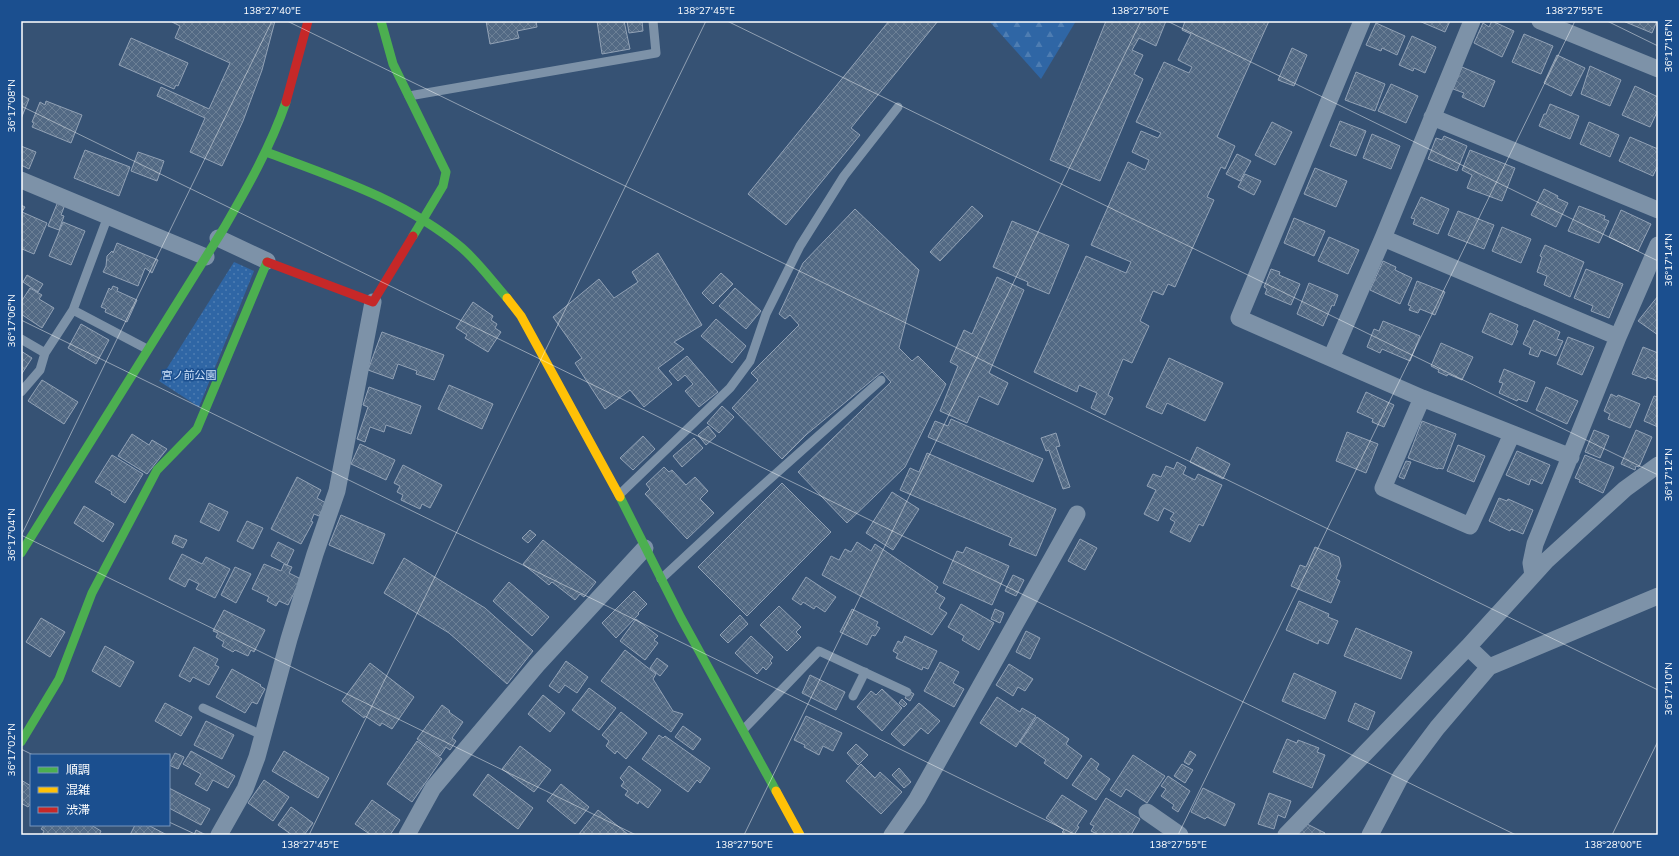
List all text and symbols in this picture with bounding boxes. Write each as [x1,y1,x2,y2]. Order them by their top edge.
text: 138°27'40"E [243,4,301,18]
text: 138°27'45"E [677,4,735,18]
text: 138°27'50"E [1111,4,1169,18]
text: 138°27'55"E [1545,4,1603,18]
text: 36°17'16"N [1662,19,1676,73]
text: 36°17'08"N [5,79,19,133]
text: 36°17'14"N [1662,233,1676,287]
text: 36°17'06"N [5,294,19,348]
park label: 宮ノ前公園 [162,368,217,383]
text: 36°17'12"N [1662,448,1676,502]
text: 36°17'04"N [5,508,19,562]
text: 36°17'10"N [1662,662,1676,716]
text: 36°17'02"N [5,723,19,777]
legend [30,754,170,826]
text: 順調 [66,762,90,778]
text: 混雑 [66,782,90,798]
text: 渋滞 [66,802,90,818]
text: 138°27'45"E [281,838,339,852]
text: 138°27'50"E [715,838,773,852]
text: 138°27'55"E [1149,838,1207,852]
text: 138°28'00"E [1584,838,1642,852]

